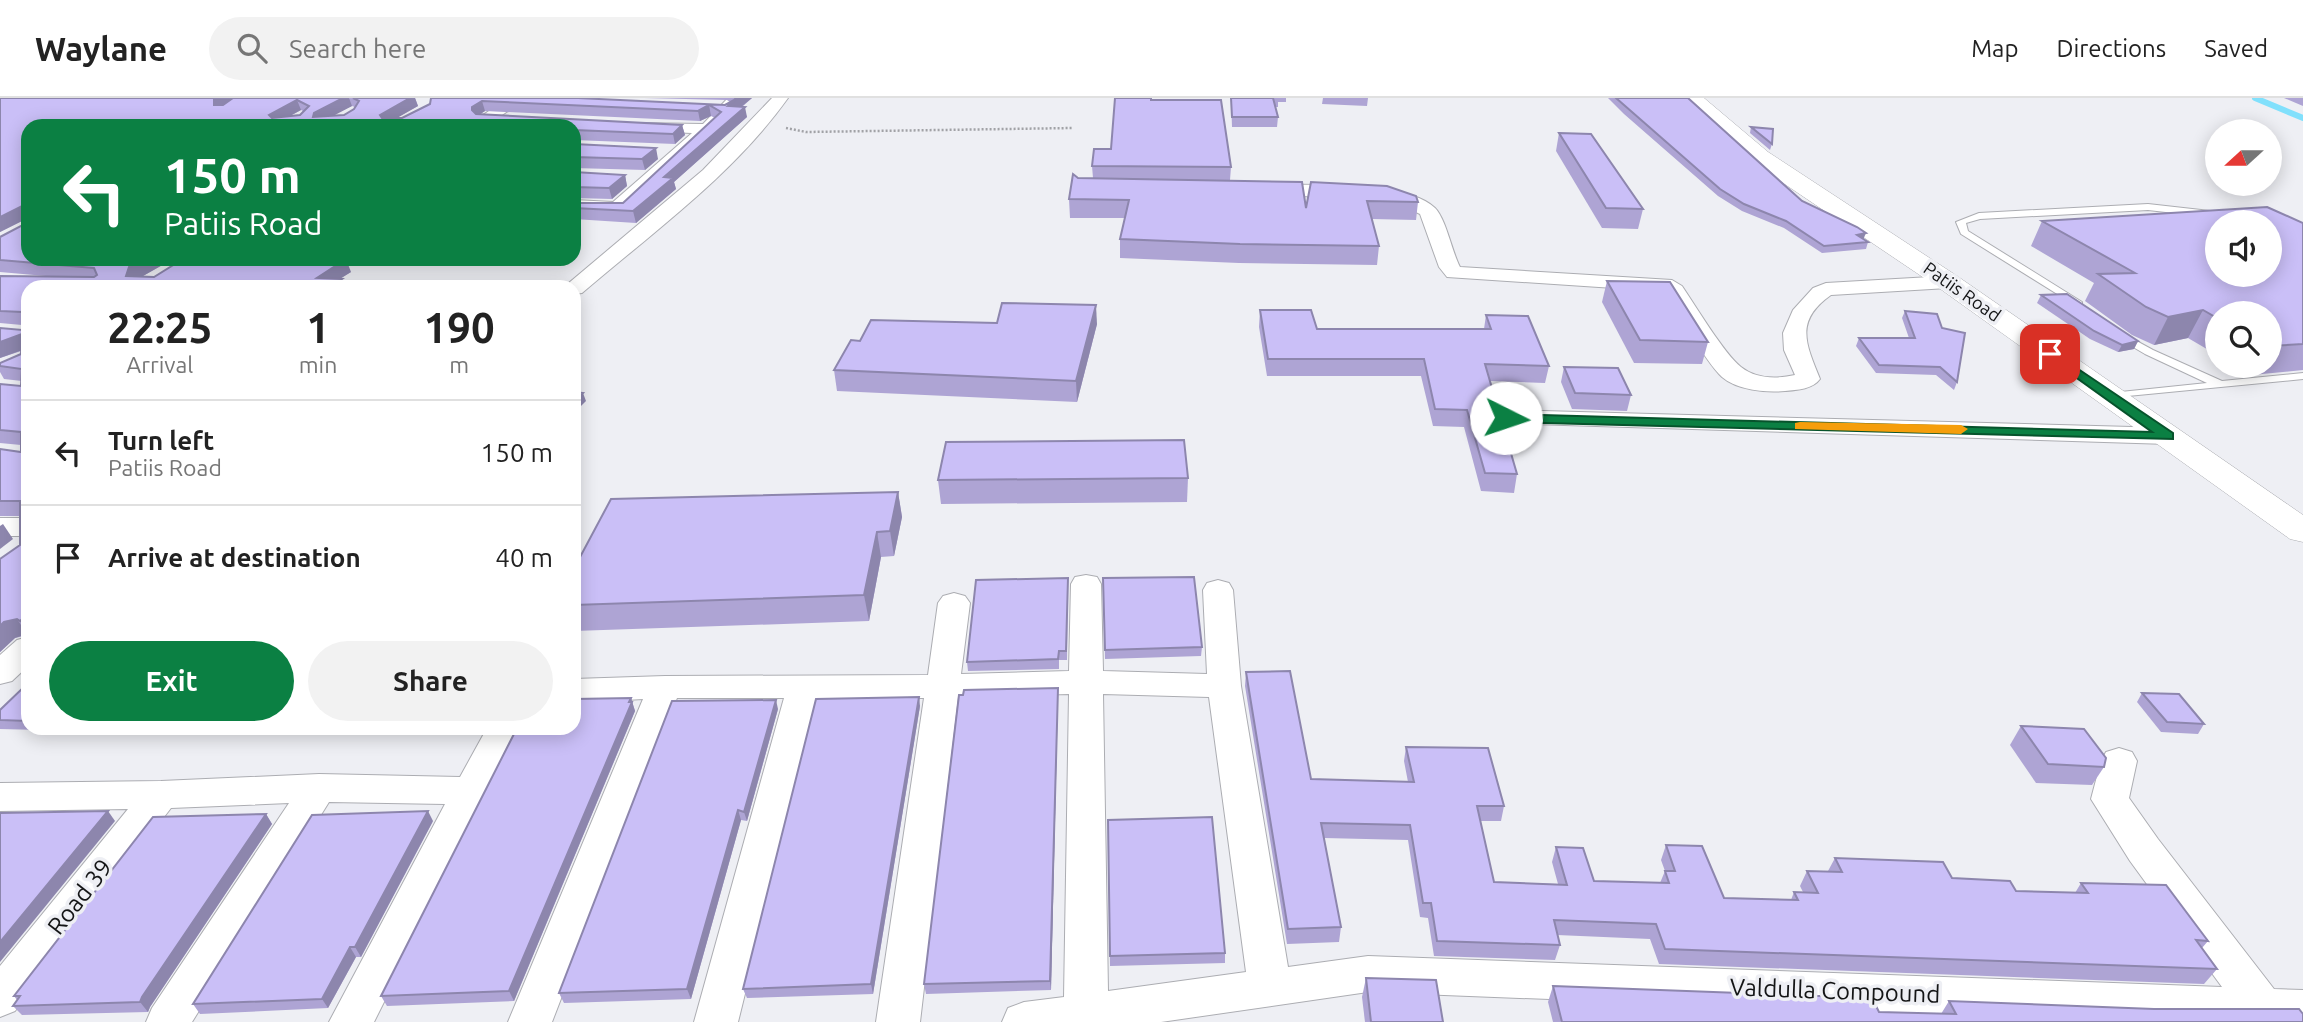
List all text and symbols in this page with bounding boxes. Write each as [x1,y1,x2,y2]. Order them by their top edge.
search box [209,17,699,80]
icon: search [233,29,271,67]
text: Waylane [35,30,167,67]
text: Search here [289,34,426,63]
text: Map [1971,35,2018,62]
text: Directions [2056,35,2166,62]
text: Saved [2204,35,2268,62]
north arrow [2205,119,2282,196]
map controls [2205,119,2282,378]
icon: left [49,147,140,238]
text: 150 m [164,147,301,202]
text: Patiis Road [164,205,322,241]
button: sound [2205,210,2282,287]
street label: Patiis Road [1920,257,2005,325]
button: search [2205,301,2282,378]
text: 22:25 [107,304,212,351]
text: 1 [306,304,330,351]
text: 190 [424,304,495,351]
pin [2020,324,2080,384]
icon: arrive [2031,335,2069,373]
text: Arrival [126,352,193,377]
text: min [299,352,337,377]
text: m [449,352,469,377]
position arrow [1469,381,1543,455]
text: Turn left [108,426,214,455]
icon: left [49,434,87,472]
text: 150 m [481,438,553,467]
text: Patiis Road [108,455,222,480]
icon: arrive [49,539,87,577]
text: Arrive at destination [108,543,361,572]
text: 40 m [495,543,553,572]
button: Exit [49,641,294,721]
button: Share [308,641,553,721]
street label: Road 39 [42,854,117,940]
street label: Valdulla Compound [1729,973,1941,1008]

